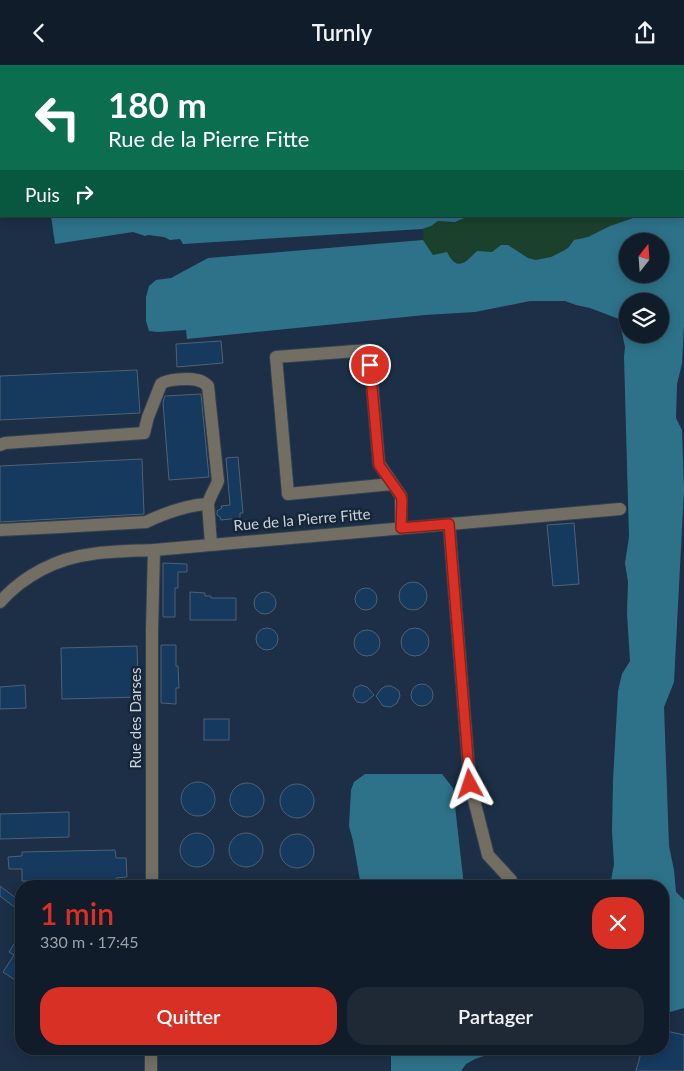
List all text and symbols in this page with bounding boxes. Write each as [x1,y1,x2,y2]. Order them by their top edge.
icon: back [25,19,53,47]
text: Turnly [312,19,372,46]
icon: share [631,19,659,47]
text: 180 m [108,83,207,125]
icon: left [25,85,90,150]
text: Rue de la Pierre Fitte [108,125,309,152]
icon: right [70,180,98,208]
text: Puis [25,183,60,206]
north arrow [619,233,669,283]
map controls [619,233,669,343]
button: layers [619,293,669,343]
pin [349,344,391,386]
icon: arrive [356,351,384,379]
street label: Rue de la Pierre Fitte [233,504,371,534]
street label: Rue des Darses [126,668,144,768]
position arrow [443,757,495,809]
text: 1 min [40,895,114,931]
button: close [592,897,644,949]
text: 330 m · 17:45 [40,932,139,951]
button: Quitter [40,987,337,1045]
button: Partager [347,987,644,1045]

